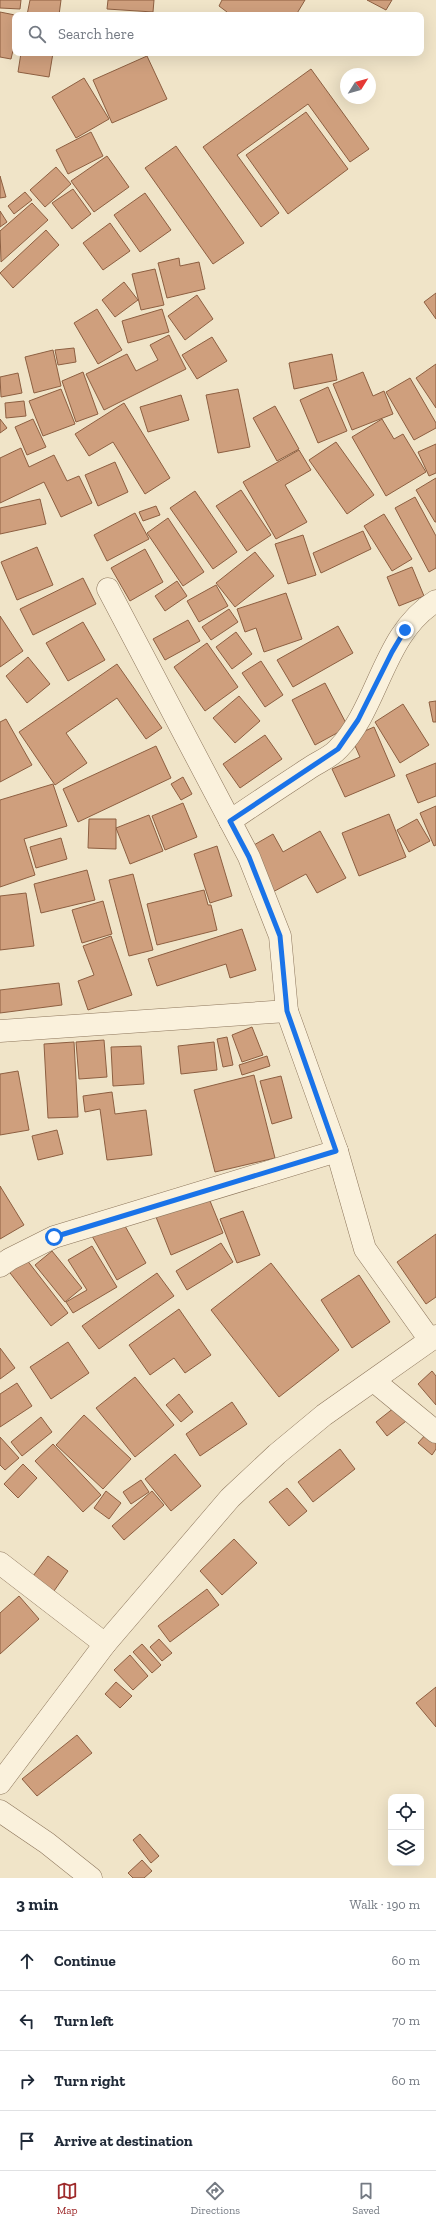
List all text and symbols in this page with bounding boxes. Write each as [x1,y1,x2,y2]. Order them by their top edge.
search box [12,12,424,56]
icon: search [26,23,48,45]
text: Search here [58,25,134,43]
north arrow [340,68,376,104]
route end [396,621,414,639]
route start [45,1228,63,1246]
map controls [388,1794,424,1866]
button: locate [388,1794,424,1830]
button: layers [388,1830,424,1866]
text: 3 min [16,1894,58,1914]
text: Walk · 190 m [350,1897,420,1912]
icon: ahead [16,1950,38,1972]
text: Continue [54,1952,116,1970]
text: 60 m [391,1953,420,1968]
icon: left [16,2010,38,2032]
text: Turn left [54,2012,114,2030]
text: 70 m [392,2013,420,2028]
icon: right [16,2070,38,2092]
text: Turn right [54,2072,125,2090]
text: 60 m [391,2073,420,2088]
icon: arrive [16,2130,38,2152]
text: Arrive at destination [54,2132,193,2150]
tab: Map [56,2180,78,2217]
tab: Directions [190,2180,240,2217]
tab: Saved [352,2180,380,2217]

